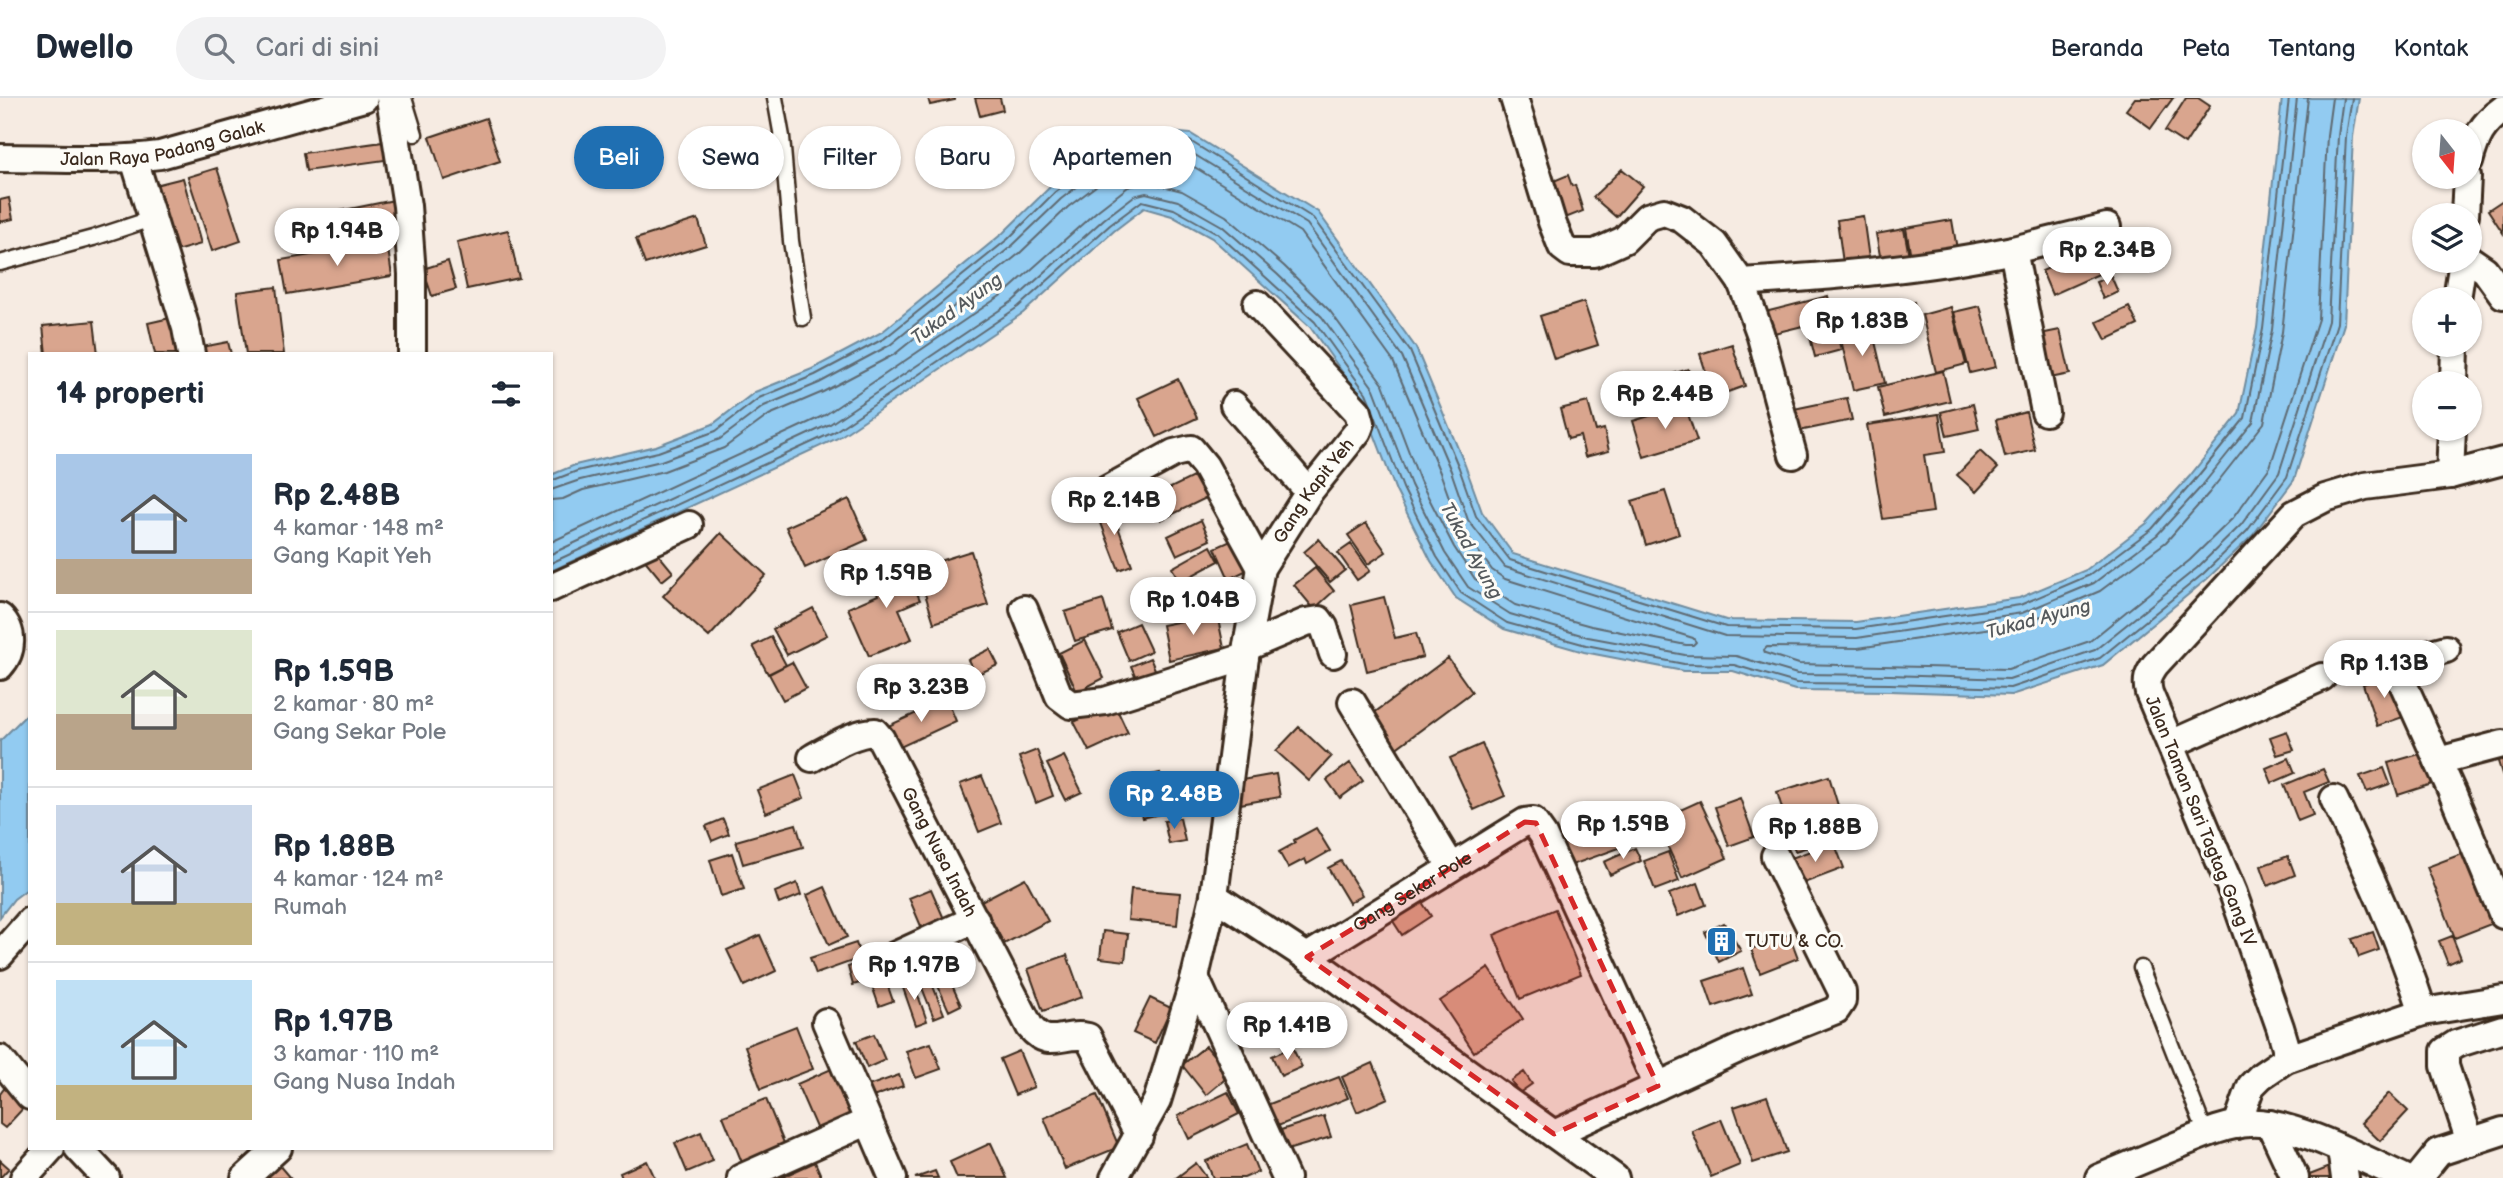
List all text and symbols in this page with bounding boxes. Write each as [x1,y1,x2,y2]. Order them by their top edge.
search box [176,17,666,80]
text: Dwello [35,28,134,68]
icon: search [200,29,238,67]
text: Cari di sini [256,33,379,64]
text: Beranda [2050,34,2144,63]
text: Peta [2182,34,2230,63]
text: Tentang [2268,34,2356,63]
text: Kontak [2394,34,2468,63]
street label: Jalan Raya Padang Galak [60,116,267,170]
north arrow [2412,119,2482,189]
map controls [2412,119,2482,441]
chip: Beli [574,126,664,189]
chip: Sewa [678,126,784,189]
chip: Filter [798,126,901,189]
chip: Baru [915,126,1015,189]
chip: Apartemen [1029,126,1196,189]
button: layers [2412,203,2482,273]
pin: Rp 1.94B [265,208,409,268]
text: Rp 1.94B [290,217,384,245]
pin: Rp 2.34B [2035,228,2179,287]
text: Rp 2.34B [2058,236,2156,264]
water label: Tukad Ayung [907,268,1007,350]
button: + [2412,287,2482,357]
pin: Rp 1.83B [1790,299,1934,358]
text: Rp 1.83B [1815,307,1909,335]
button: − [2412,371,2482,441]
pin: Rp 2.44B [1593,372,1737,431]
icon: filters [487,375,525,413]
text: 14 properti [56,376,204,412]
text: Rp 2.44B [1616,380,1714,408]
street label: Gang Kapit Yeh [1269,434,1359,547]
text: Rp 2.48B [273,478,400,514]
pin: Rp 2.14B [1042,478,1186,537]
icon: home [112,482,196,566]
text: Rp 2.14B [1067,486,1161,514]
water label: Tukad Ayung [1435,498,1507,604]
text: 4 kamar · 148 m² [273,514,444,542]
text: Gang Kapit Yeh [273,542,432,570]
pin: Rp 1.59B [814,550,958,610]
text: Rp 1.59B [840,559,932,587]
pin: Rp 1.04B [1121,578,1265,637]
text: Rp 1.04B [1146,586,1240,614]
water label: Tukad Ayung [1984,594,2093,644]
pin: Rp 1.13B [2312,640,2456,700]
text: Rp 1.13B [2339,649,2429,677]
text: Rp 1.59B [273,654,394,690]
icon: home [112,658,196,742]
pin: Rp 3.23B [849,664,993,724]
text: Rp 3.23B [873,673,969,701]
text: 2 kamar · 80 m² [273,690,434,718]
street label: Jalan Taman Sari Tagtag Gang IV [2141,693,2261,950]
text: Gang Sekar Pole [273,718,446,746]
pin: Rp 2.48B [1102,772,1246,831]
text: Rp 2.48B [1125,780,1223,808]
street label: Gang Nusa Indah [897,784,981,920]
pin: Rp 1.59B [1551,802,1695,861]
pin: Rp 1.88B [1743,804,1887,864]
text: Rp 1.59B [1577,810,1669,838]
text: Rp 1.88B [1768,813,1862,841]
text: Rp 1.88B [273,829,395,865]
icon: home [112,833,196,917]
street label: Gang Sekar Pole [1349,847,1476,937]
text: 4 kamar · 124 m² [273,865,444,893]
text: Rumah [273,893,347,921]
building icon: TUTU & CO. [1705,924,1739,958]
place label: TUTU & CO. [1745,931,1844,952]
pin: Rp 1.97B [842,942,986,1002]
text: Rp 1.97B [868,951,960,979]
pin: Rp 1.41B [1215,1002,1359,1062]
text: Rp 1.97B [273,1004,393,1040]
icon: home [112,1008,196,1092]
text: Rp 1.41B [1243,1011,1331,1039]
text: 3 kamar · 110 m² [273,1040,439,1068]
text: Gang Nusa Indah [273,1068,455,1096]

